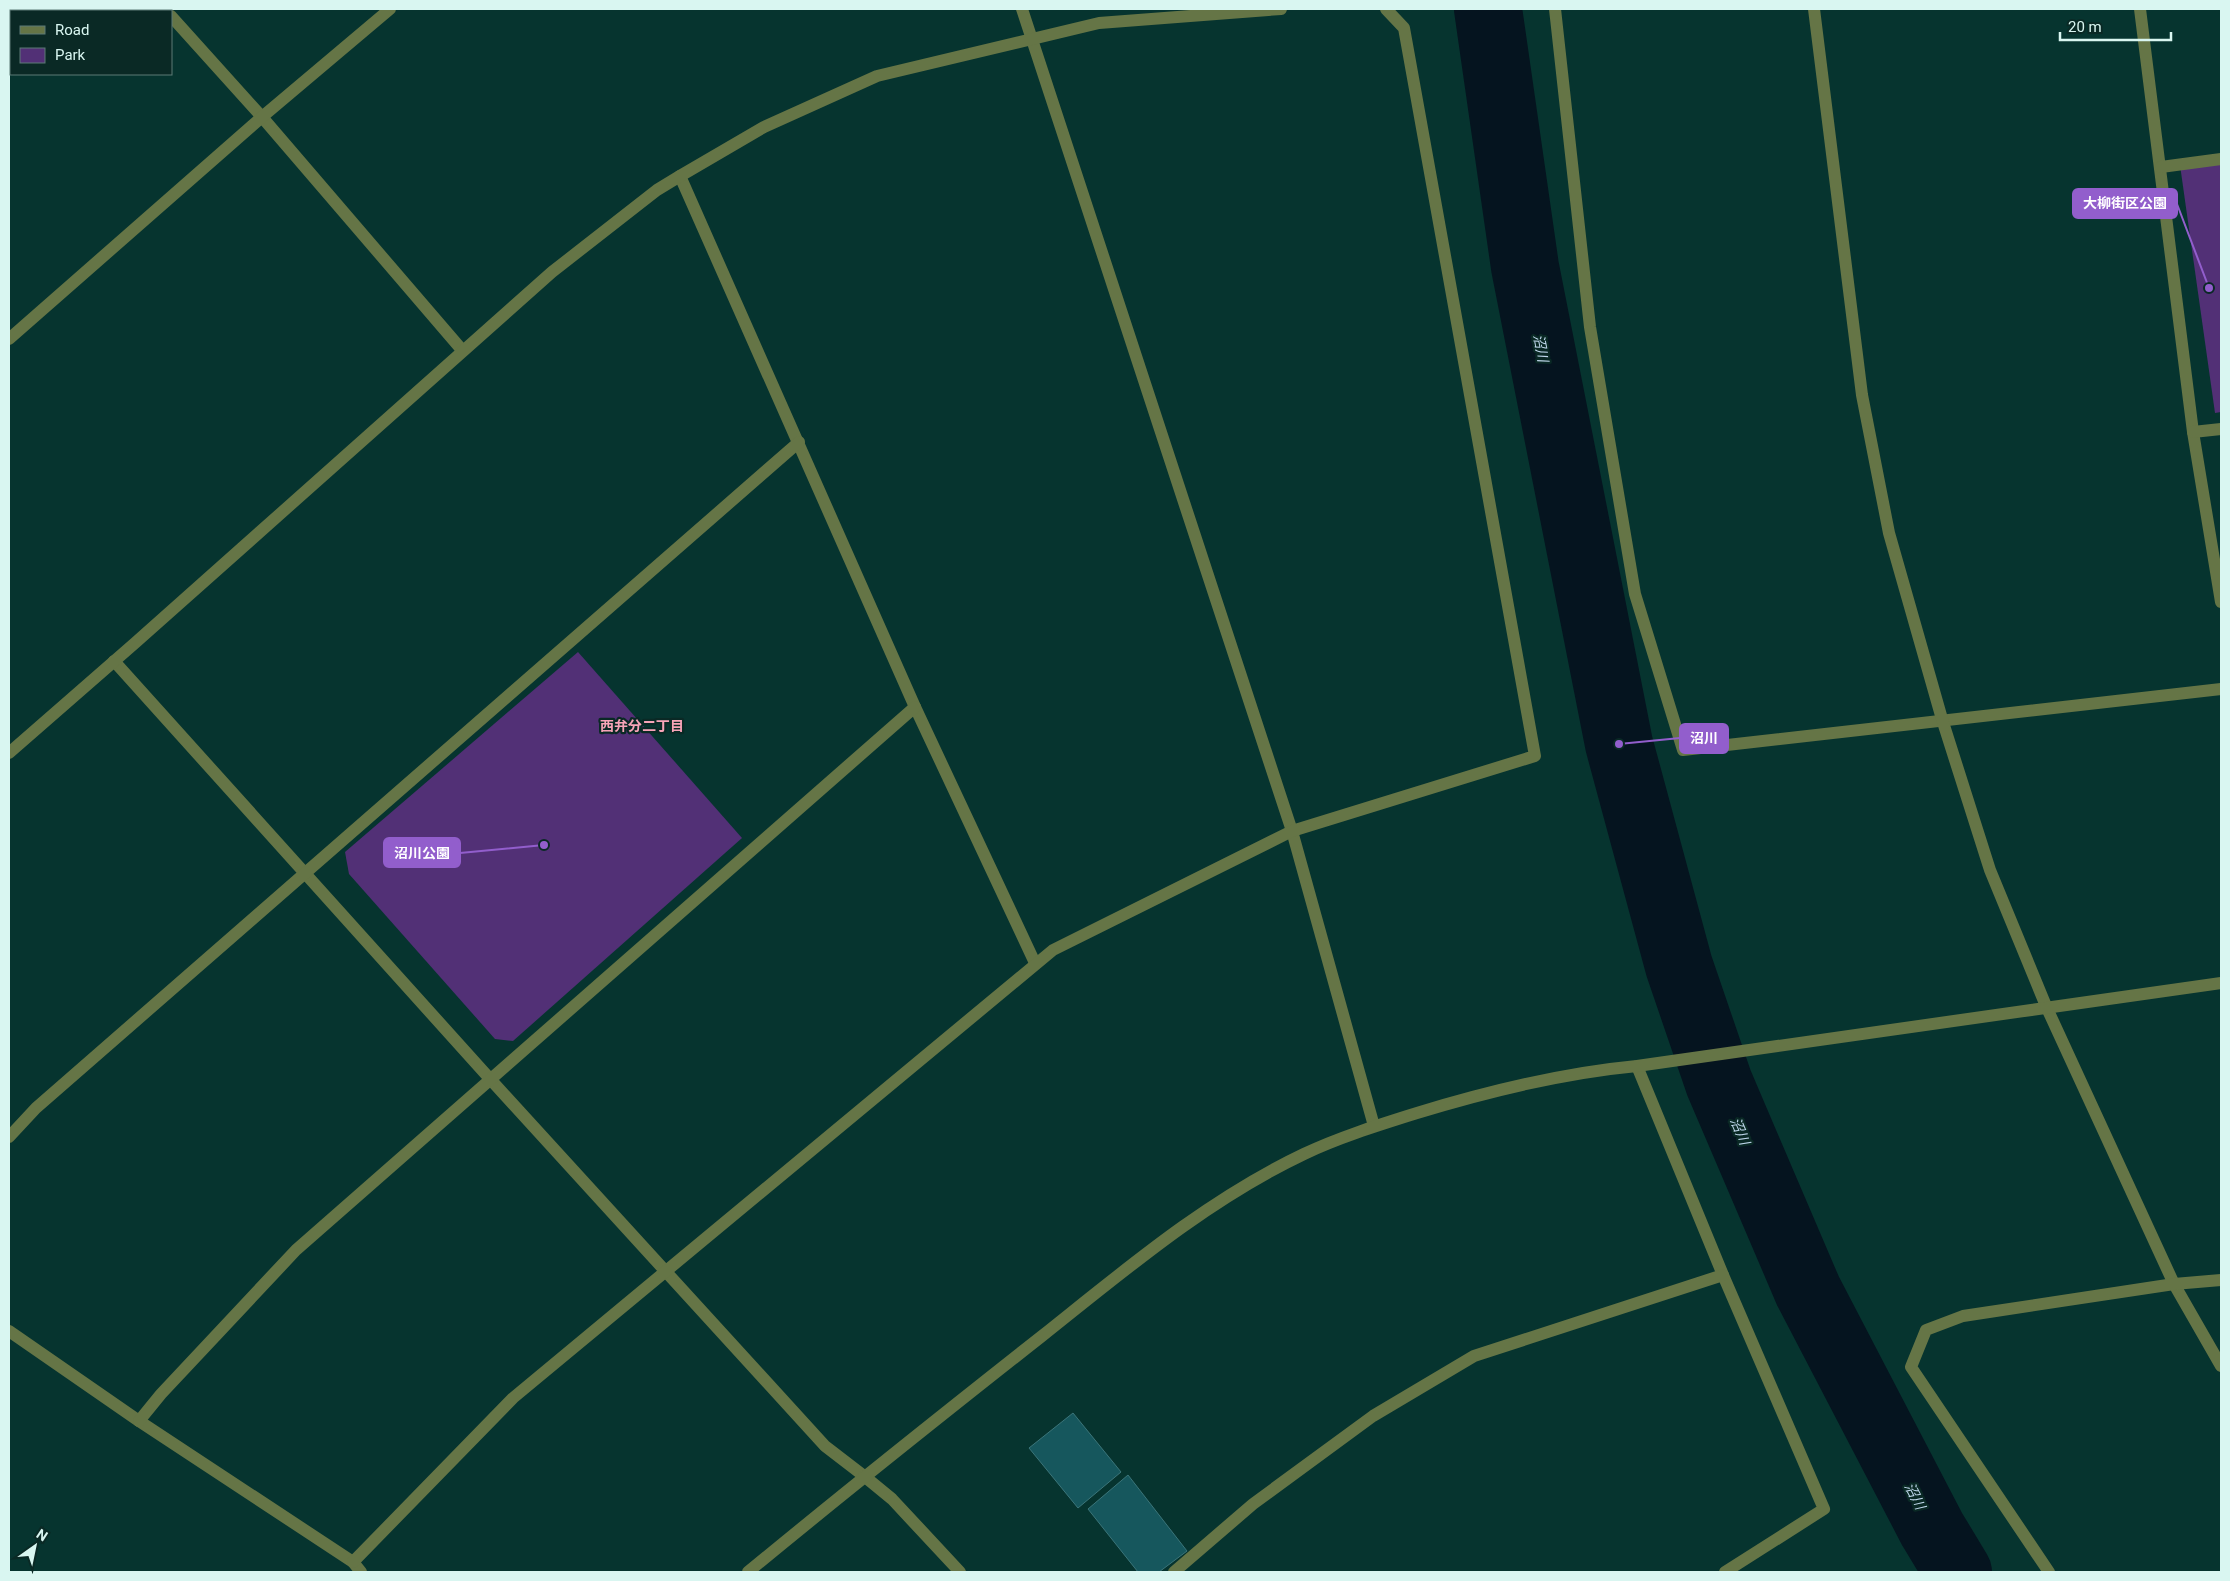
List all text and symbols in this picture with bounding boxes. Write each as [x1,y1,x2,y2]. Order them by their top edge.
legend [10,10,172,75]
scale bar [2060,10,2171,42]
text: 20 m [2068,18,2102,36]
text: Road [55,21,89,39]
text: Park [55,46,86,64]
callout: 大柳街区公園 [2073,189,2177,218]
text: 大柳街区公園 [2083,195,2167,211]
water label: 沼川 [1530,333,1552,365]
district label: 西弁分二丁目 [600,718,684,734]
callout: 沼川 [1680,724,1728,753]
text: 沼川 [1690,730,1718,746]
callout: 沼川公園 [384,838,460,867]
text: 沼川公園 [394,845,450,861]
water label: 沼川 [1727,1115,1754,1149]
water label: 沼川 [1902,1480,1929,1514]
north arrow [10,1521,60,1571]
text: N [34,1526,51,1545]

